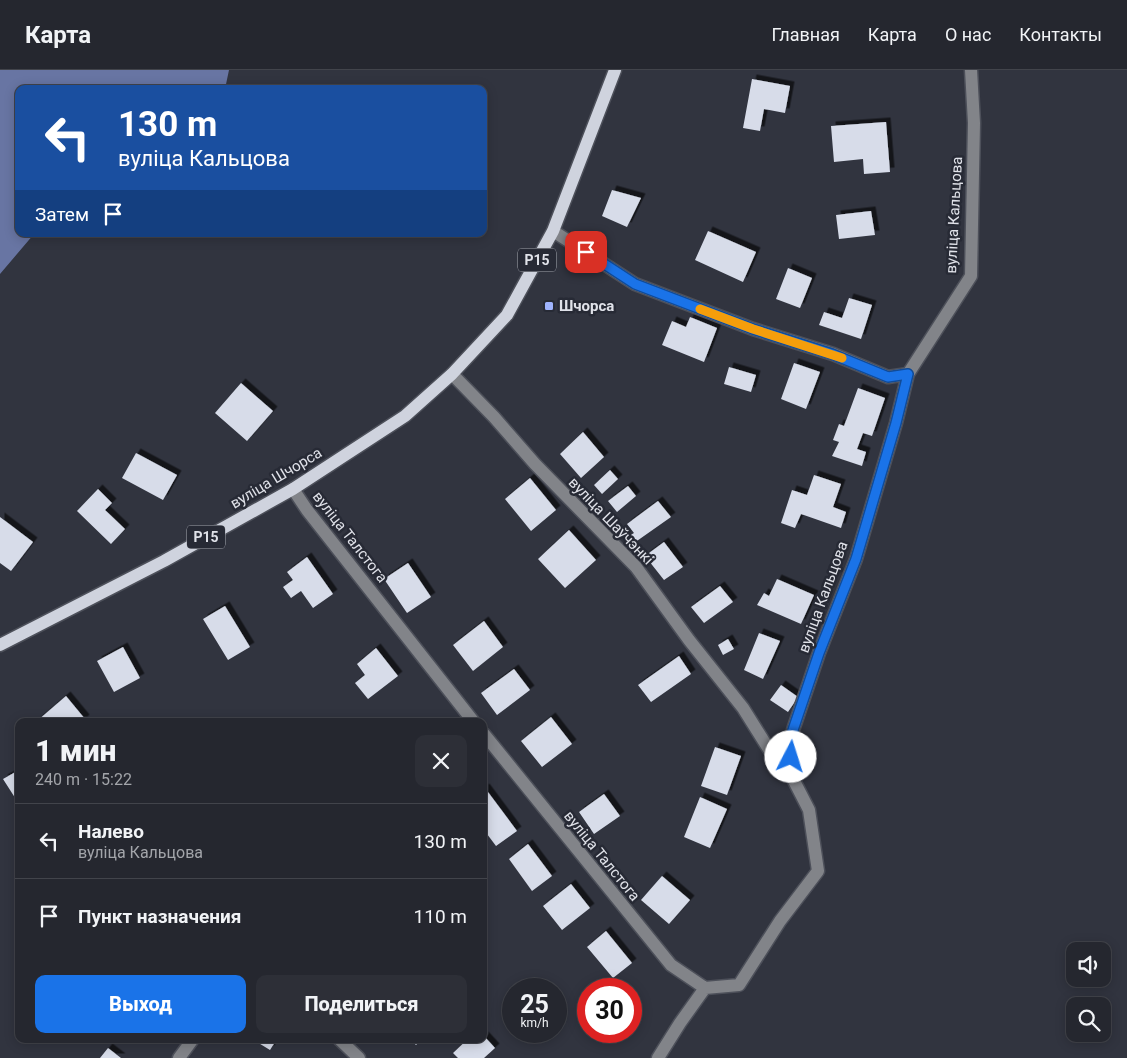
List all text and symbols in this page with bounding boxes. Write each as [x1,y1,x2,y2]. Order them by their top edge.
text: Карта [25,21,91,49]
text: Главная [771,24,840,45]
text: Карта [868,24,917,45]
text: О нас [945,24,991,45]
text: Контакты [1019,24,1102,45]
text: 130 m [118,104,217,145]
icon: left [35,105,100,170]
text: вуліца Кальцова [118,146,290,171]
street label: вуліца Кальцова [942,156,966,274]
icon: arrive [99,200,127,228]
text: Затем [35,203,89,226]
pin [565,231,607,273]
icon: arrive [572,238,600,266]
road number: Р15 [518,248,556,272]
place label: Шчорса [559,297,614,315]
marker: Шчорса [543,300,555,312]
street label: вуліца Шчорса [227,444,325,512]
street label: вуліца Шаўчэнкі [565,474,657,568]
street label: вуліца Талстога [309,488,391,586]
road number: Р15 [187,526,225,548]
street label: вуліца Кальцова [795,539,851,655]
position arrow [764,730,816,782]
text: 1 мин [35,733,116,768]
button: close [415,735,467,787]
text: 240 m · 15:22 [35,770,132,789]
street label: вуліца Талстога [560,807,644,905]
text: Налево [78,820,144,843]
icon: left [35,827,63,855]
text: 130 m [414,830,467,853]
text: вуліца Кальцова [78,843,203,862]
icon: arrive [35,902,63,930]
text: Пункт назначения [78,905,241,928]
text: 110 m [414,905,467,928]
map controls [1066,942,1111,1042]
button: sound [1066,942,1111,987]
button: Выход [35,975,246,1033]
button: Поделиться [256,975,467,1033]
speed limit sign: 30 [577,978,642,1043]
text: 25 [520,990,549,1019]
button: search [1066,997,1111,1042]
text: km/h [520,1016,549,1030]

